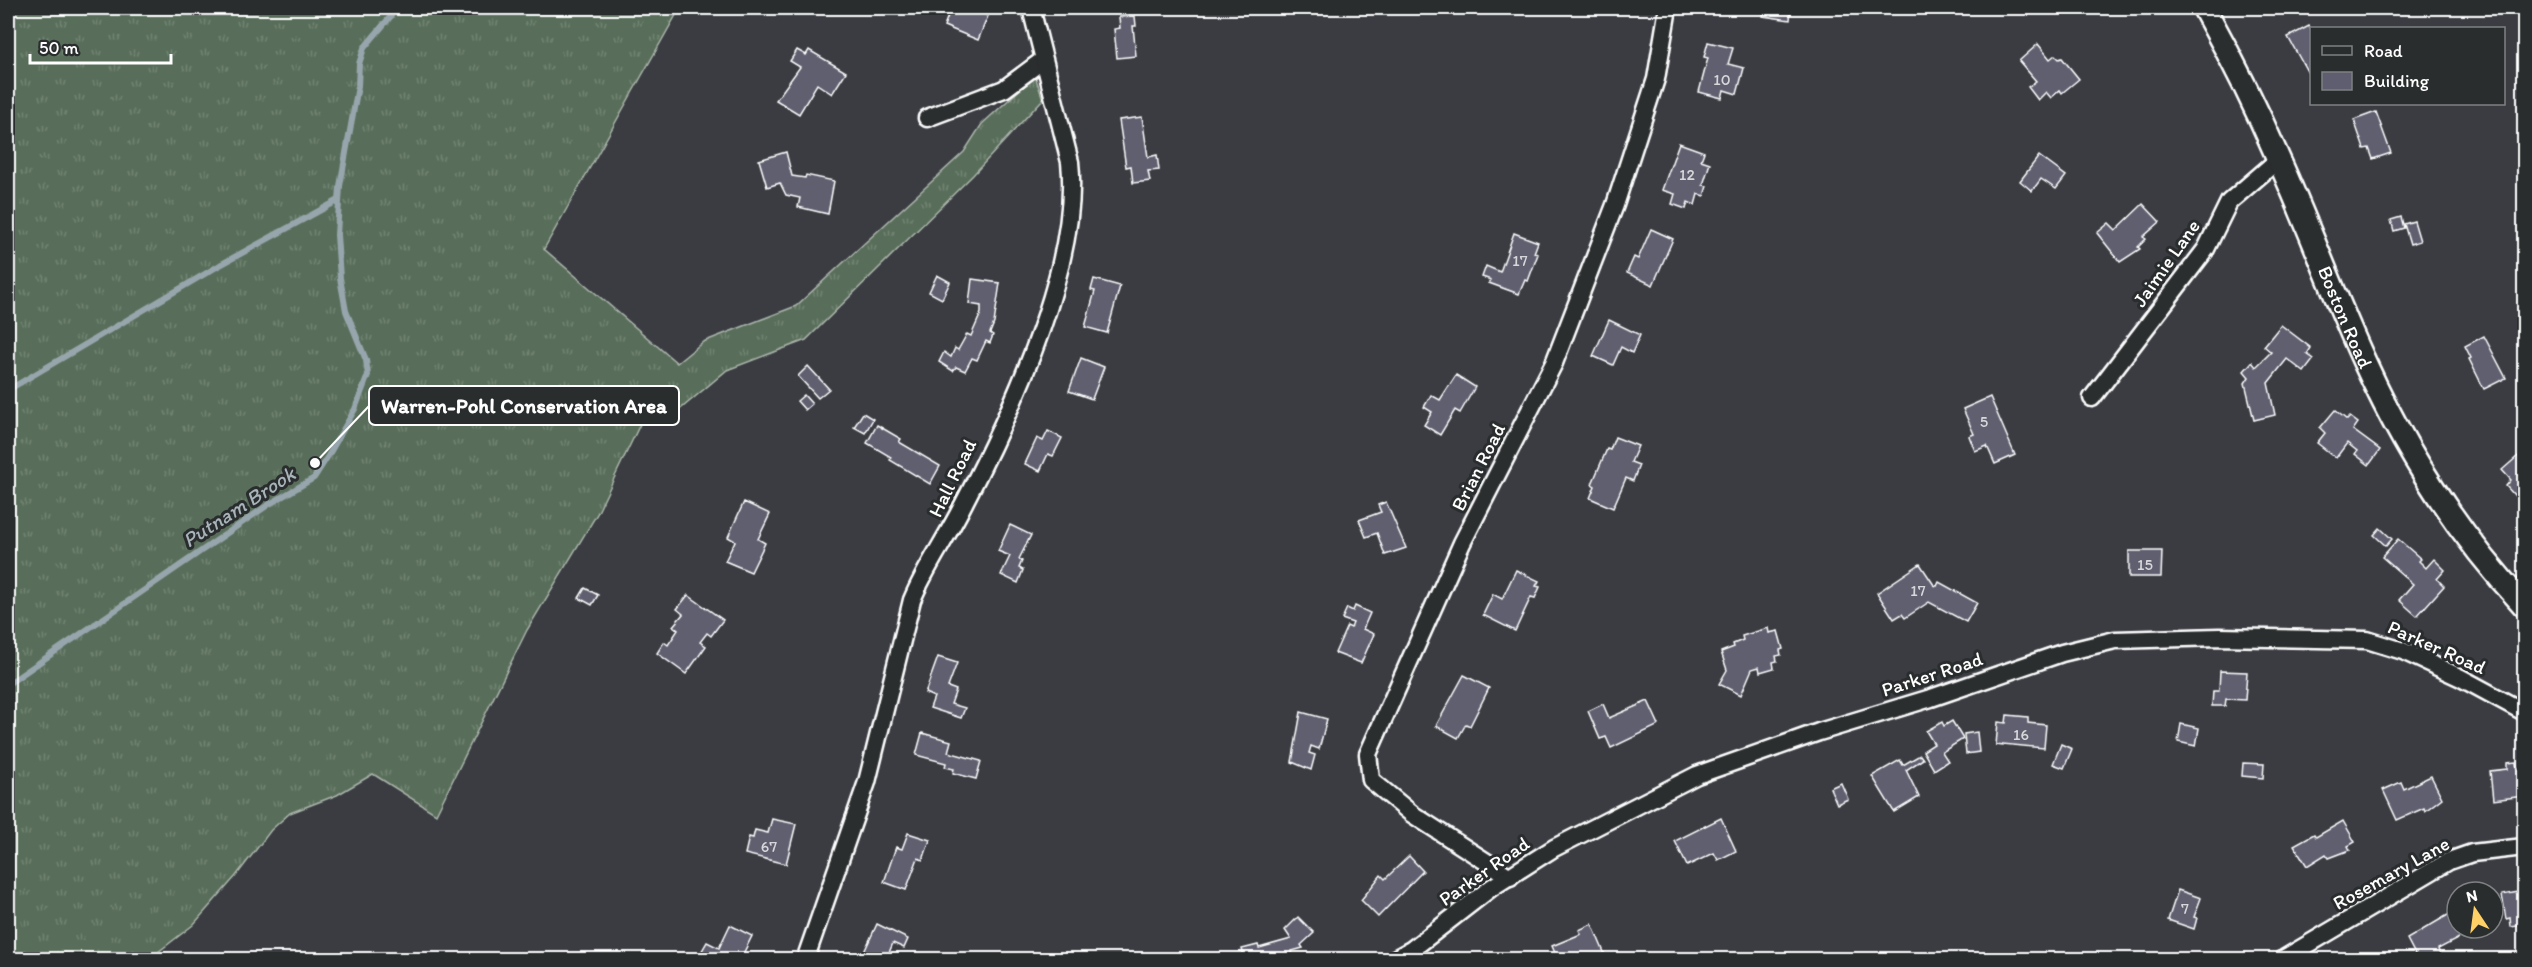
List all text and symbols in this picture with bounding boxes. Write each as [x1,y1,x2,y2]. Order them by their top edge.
scale bar [30,27,171,65]
legend [2310,27,2505,105]
text: 50 m [39,37,79,59]
text: Road [2364,40,2403,62]
house number: 10 [1713,70,1731,89]
text: Building [2364,70,2430,92]
house number: 12 [1679,165,1696,184]
street label: Jaimie Lane [2127,215,2205,311]
house number: 17 [1512,251,1528,270]
street label: Boston Road [2313,262,2378,372]
callout: Warren-Pohl Conservation Area [369,386,679,425]
text: Warren-Pohl Conservation Area [381,393,668,418]
house number: 5 [1980,412,1988,431]
street label: Brian Road [1446,419,1510,515]
street label: Hall Road [923,435,981,521]
water label: Putnam Brook [178,460,301,552]
house number: 15 [2137,555,2153,574]
house number: 17 [1910,581,1926,600]
street label: Parker Road [2384,615,2490,679]
street label: Parker Road [1878,646,1986,702]
house number: 16 [2013,725,2029,744]
street label: Parker Road [1434,831,1534,911]
street label: Rosemary Lane [2329,831,2453,915]
house number: 67 [761,837,777,856]
north arrow [2445,880,2505,940]
text: N [2464,885,2479,906]
house number: 7 [2181,899,2189,918]

